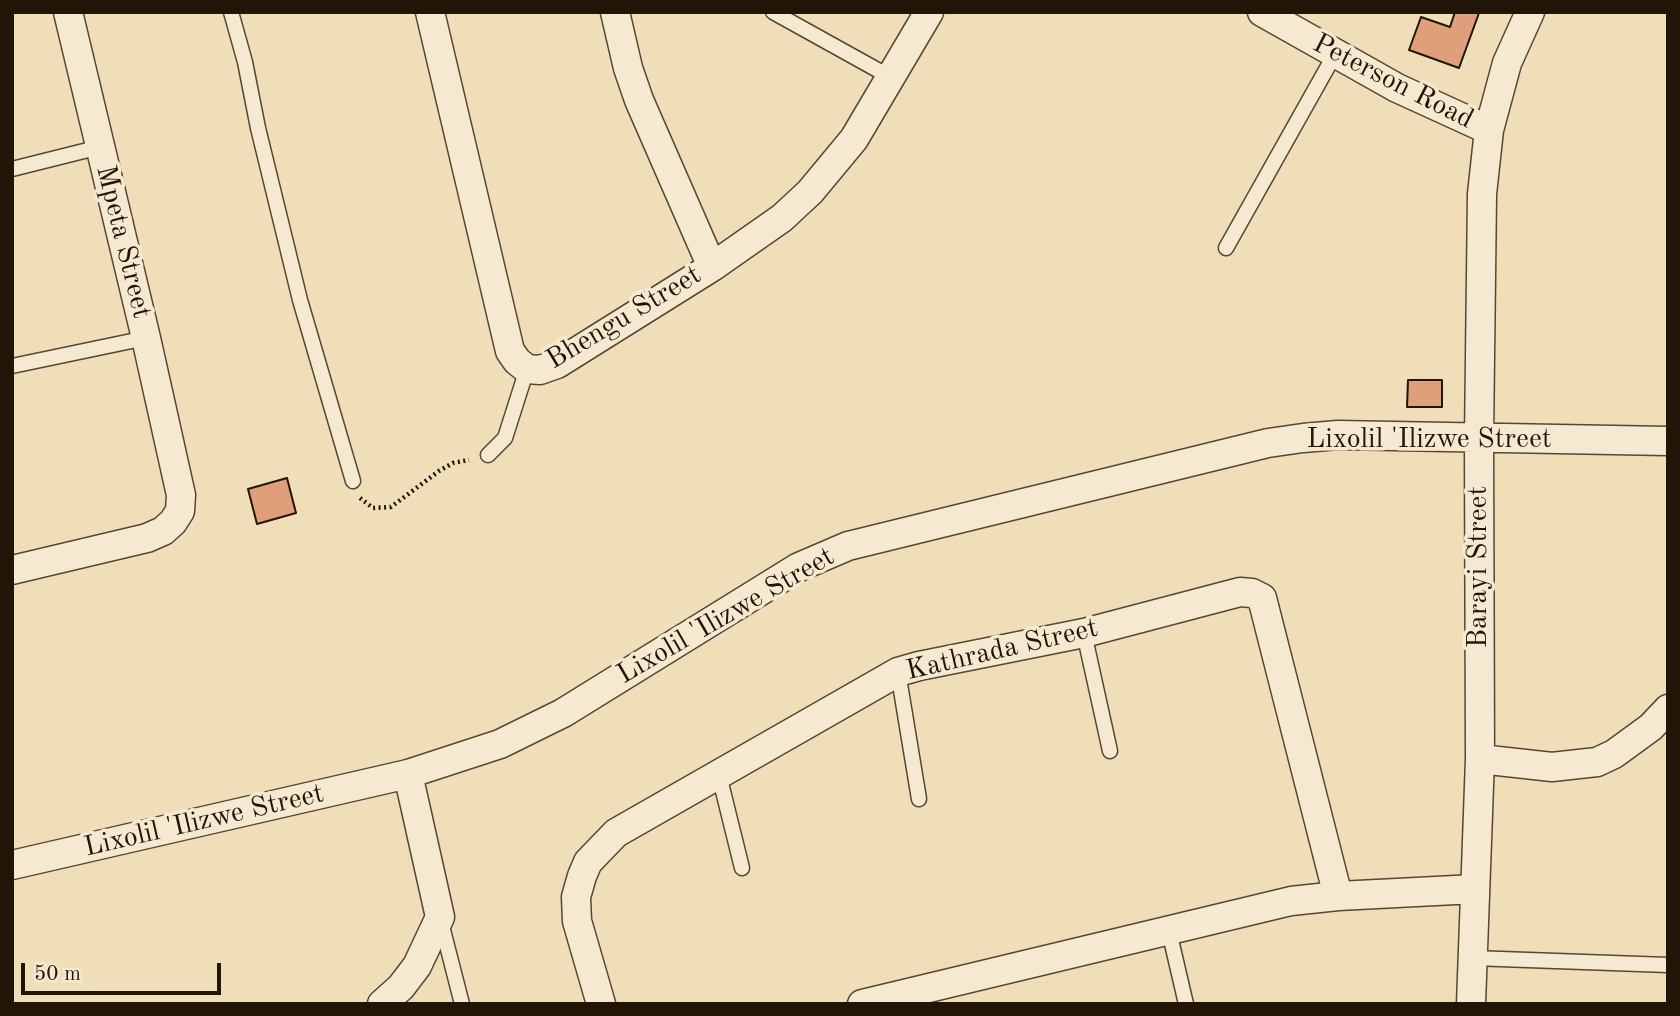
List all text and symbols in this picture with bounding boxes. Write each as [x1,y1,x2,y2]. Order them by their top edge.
street label: Peterson Road [1307,27,1479,137]
street label: Mpeta Street [88,162,158,322]
street label: Bhengu Street [540,259,708,377]
street label: Lixolil 'Ilizwe Street [1306,423,1552,457]
street label: Barayi Street [1462,486,1496,648]
street label: Lixolil 'Ilizwe Street [611,540,841,692]
street label: Kathrada Street [903,612,1101,688]
street label: Lixolil 'Ilizwe Street [81,777,327,865]
scale bar [24,950,224,994]
text: 50 m [34,964,81,985]

